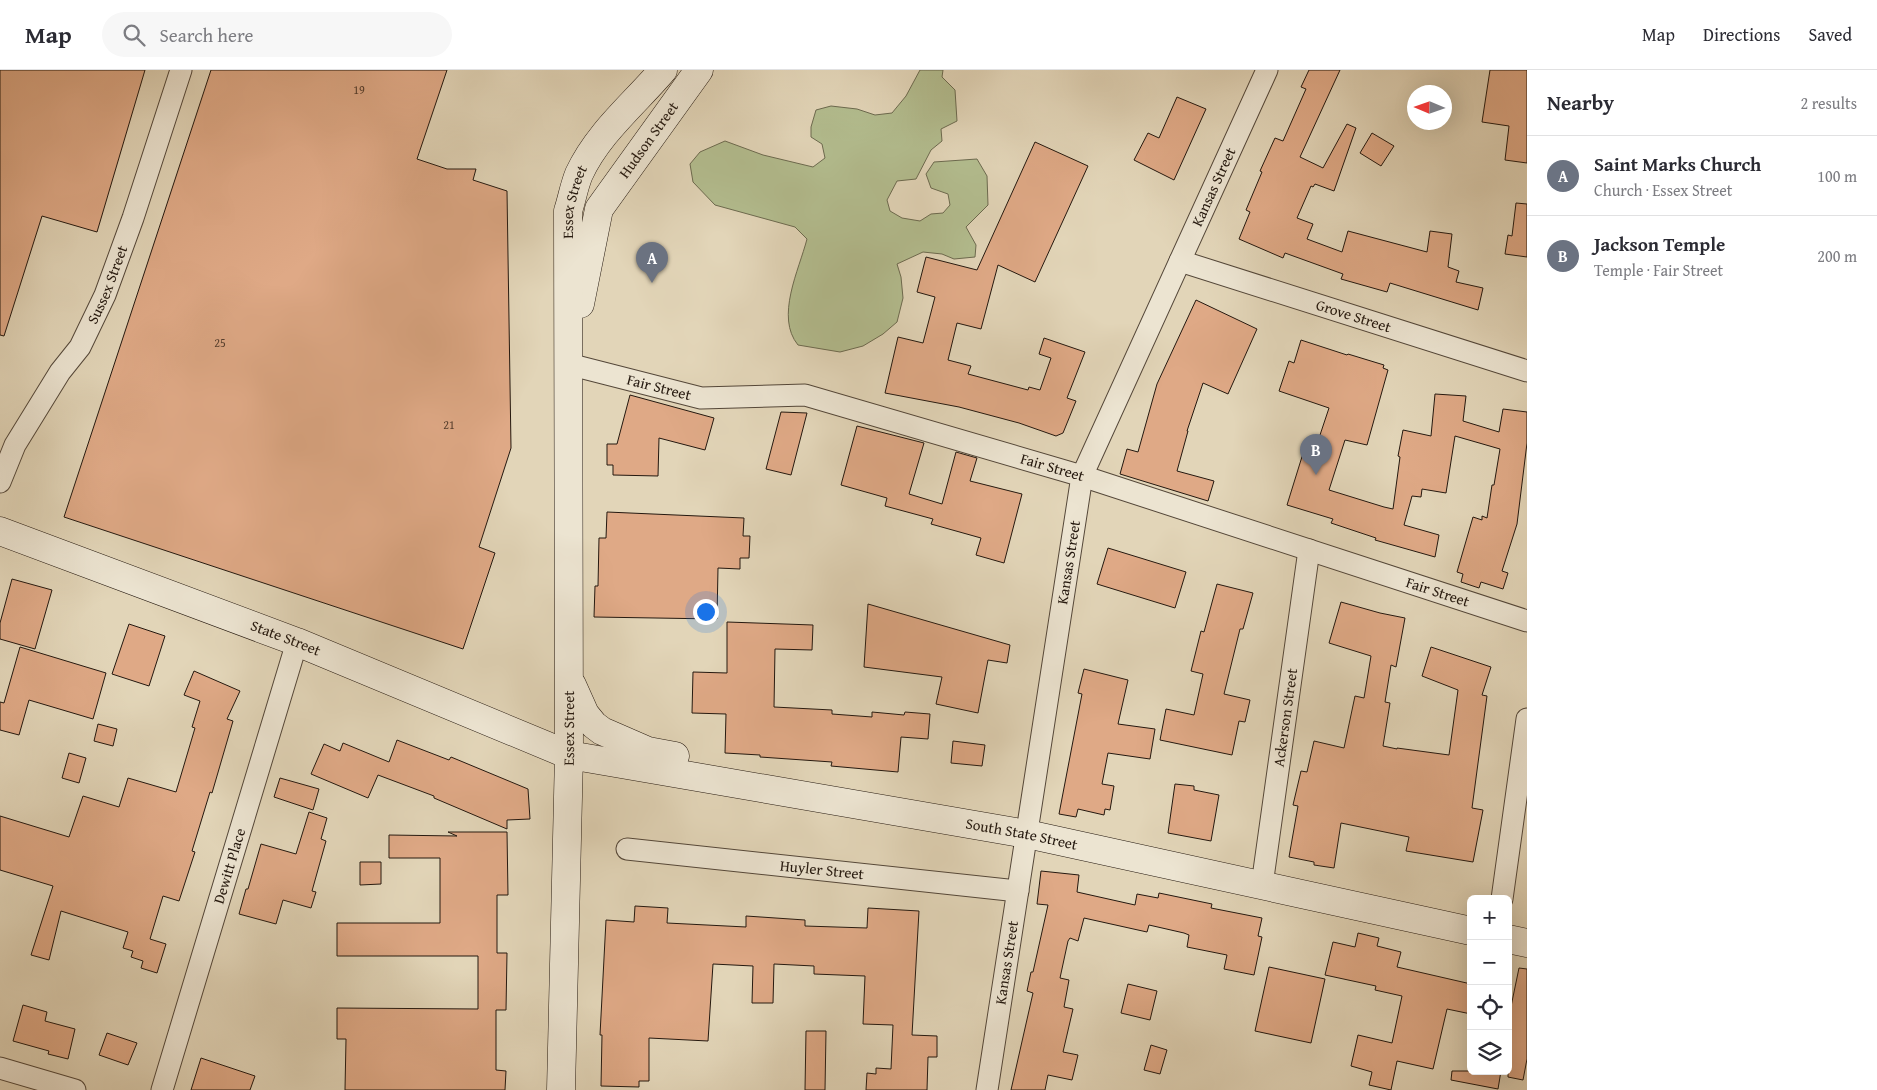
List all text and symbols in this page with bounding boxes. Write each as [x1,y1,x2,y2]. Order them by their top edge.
search box [102,12,452,57]
text: Map [25,17,72,52]
icon: search [120,21,148,49]
text: Search here [160,21,253,49]
text: Map [1642,21,1675,48]
text: Directions [1703,21,1780,48]
text: Saved [1808,21,1852,48]
house number: 19 [353,81,365,98]
north arrow [1407,85,1452,130]
text: Nearby [1547,87,1614,118]
text: 2 results [1800,91,1857,115]
street label: Hudson Street [614,97,683,182]
street label: Kansas Street [1186,143,1241,230]
text: Saint Marks Church [1594,150,1761,178]
street label: Essex Street [557,160,592,239]
text: A [1558,164,1568,188]
text: 100 m [1817,164,1857,188]
text: Church · Essex Street [1594,178,1732,202]
text: Jackson Temple [1594,230,1725,258]
street label: Sussex Street [82,242,132,327]
pin: A [636,242,668,283]
text: B [1558,244,1568,268]
text: 200 m [1817,244,1857,268]
text: Temple · Fair Street [1594,258,1723,282]
street label: Grove Street [1313,294,1394,337]
house number: 25 [214,334,226,351]
street label: Fair Street [625,369,694,405]
house number: 21 [443,416,455,433]
pin: B [1300,434,1332,475]
street label: Fair Street [1018,448,1088,486]
street label: Kansas Street [1051,518,1085,606]
street label: Fair Street [1403,571,1473,612]
your location [693,599,719,625]
street label: State Street [248,615,325,661]
street label: Ackerson Street [1268,666,1302,768]
street label: Essex Street [558,690,579,766]
street label: South State Street [964,813,1080,855]
street label: Dewitt Place [208,825,250,906]
street label: Huyler Street [779,854,866,884]
map controls [1467,895,1512,1075]
button: + [1467,895,1512,940]
street label: Kansas Street [989,918,1023,1006]
button: − [1467,940,1512,985]
button: locate [1467,985,1512,1030]
button: layers [1467,1030,1512,1075]

